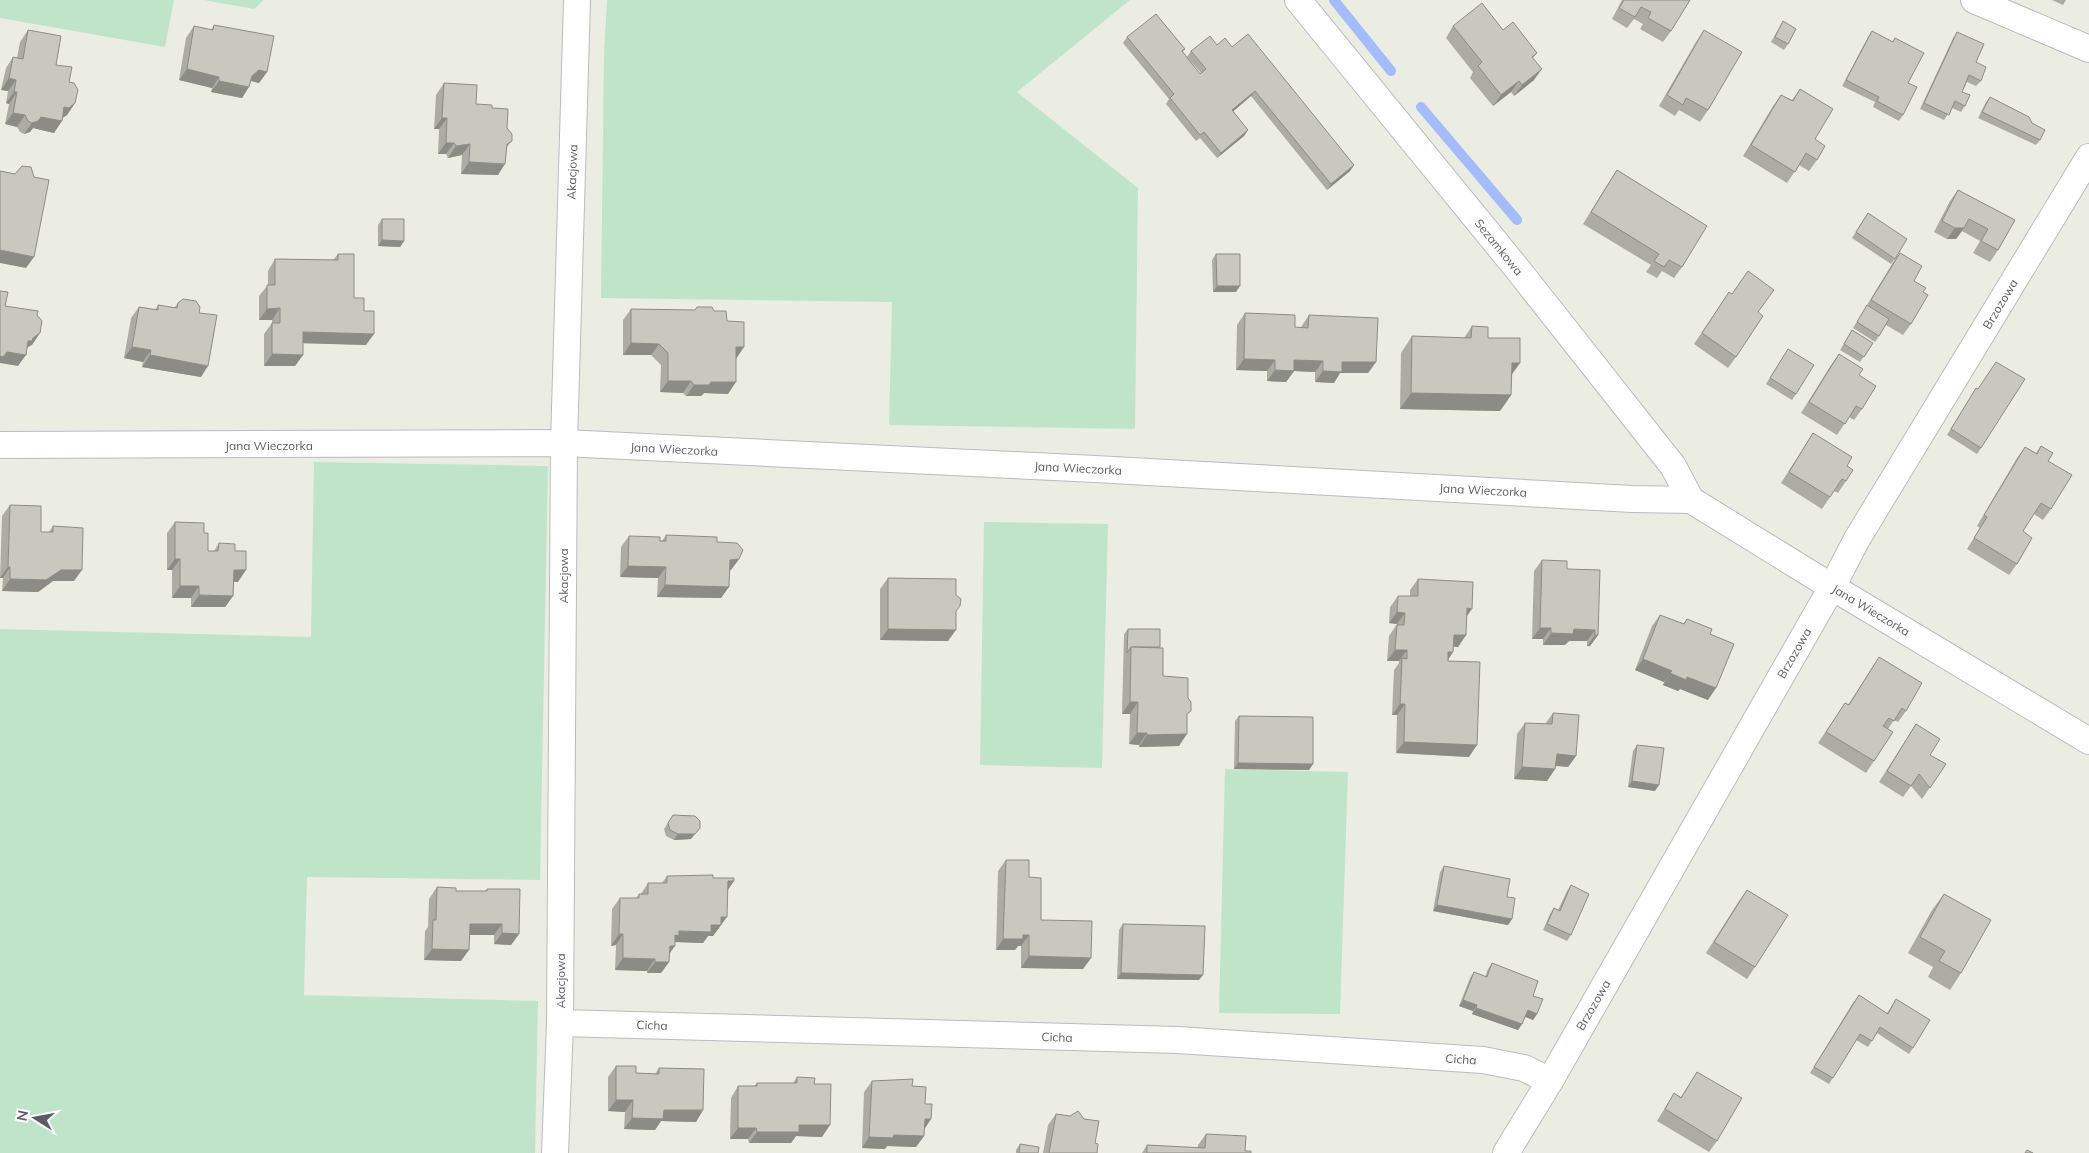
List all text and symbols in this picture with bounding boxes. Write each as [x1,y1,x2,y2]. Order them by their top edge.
street label: Akacjowa [564,144,580,200]
street label: Sezamkowa [1472,216,1526,278]
street label: Brzozowa [1979,276,2021,332]
street label: Jana Wieczorka [225,438,313,453]
street label: Jana Wieczorka [630,439,718,459]
street label: Jana Wieczorka [1034,458,1122,478]
street label: Jana Wieczorka [1439,480,1527,500]
street label: Akacjowa [556,548,571,604]
street label: Jana Wieczorka [1829,581,1913,639]
street label: Brzozowa [1774,625,1814,681]
street label: Akacjowa [553,953,568,1009]
street label: Brzozowa [1573,977,1613,1033]
street label: Cicha [636,1017,668,1033]
street label: Cicha [1041,1029,1073,1045]
street label: Cicha [1445,1050,1477,1068]
north arrow [10,1093,60,1143]
text: N [12,1109,32,1122]

